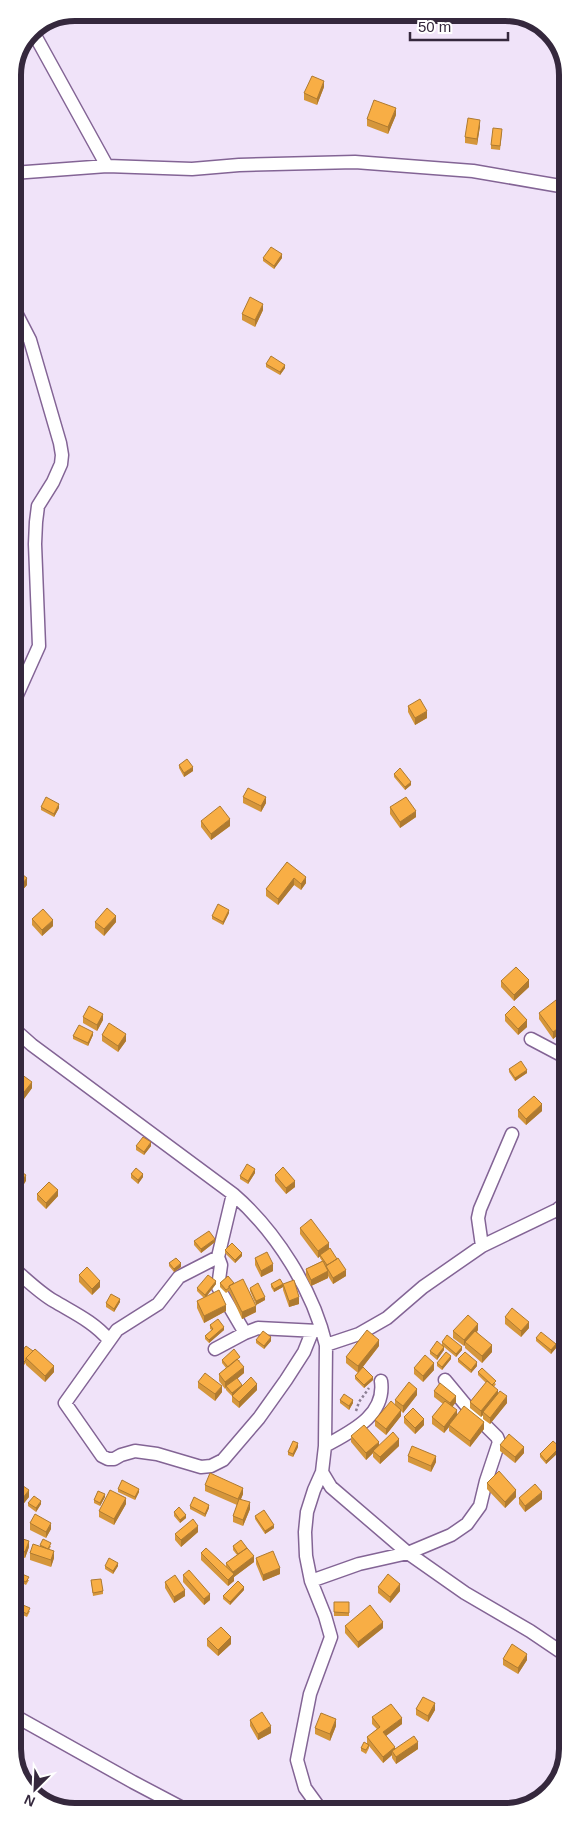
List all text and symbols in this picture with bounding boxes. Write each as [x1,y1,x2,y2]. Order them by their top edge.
scale bar [410,10,508,42]
text: 50 m [418,18,451,35]
north arrow [10,1764,60,1814]
text: N [22,1792,38,1810]

